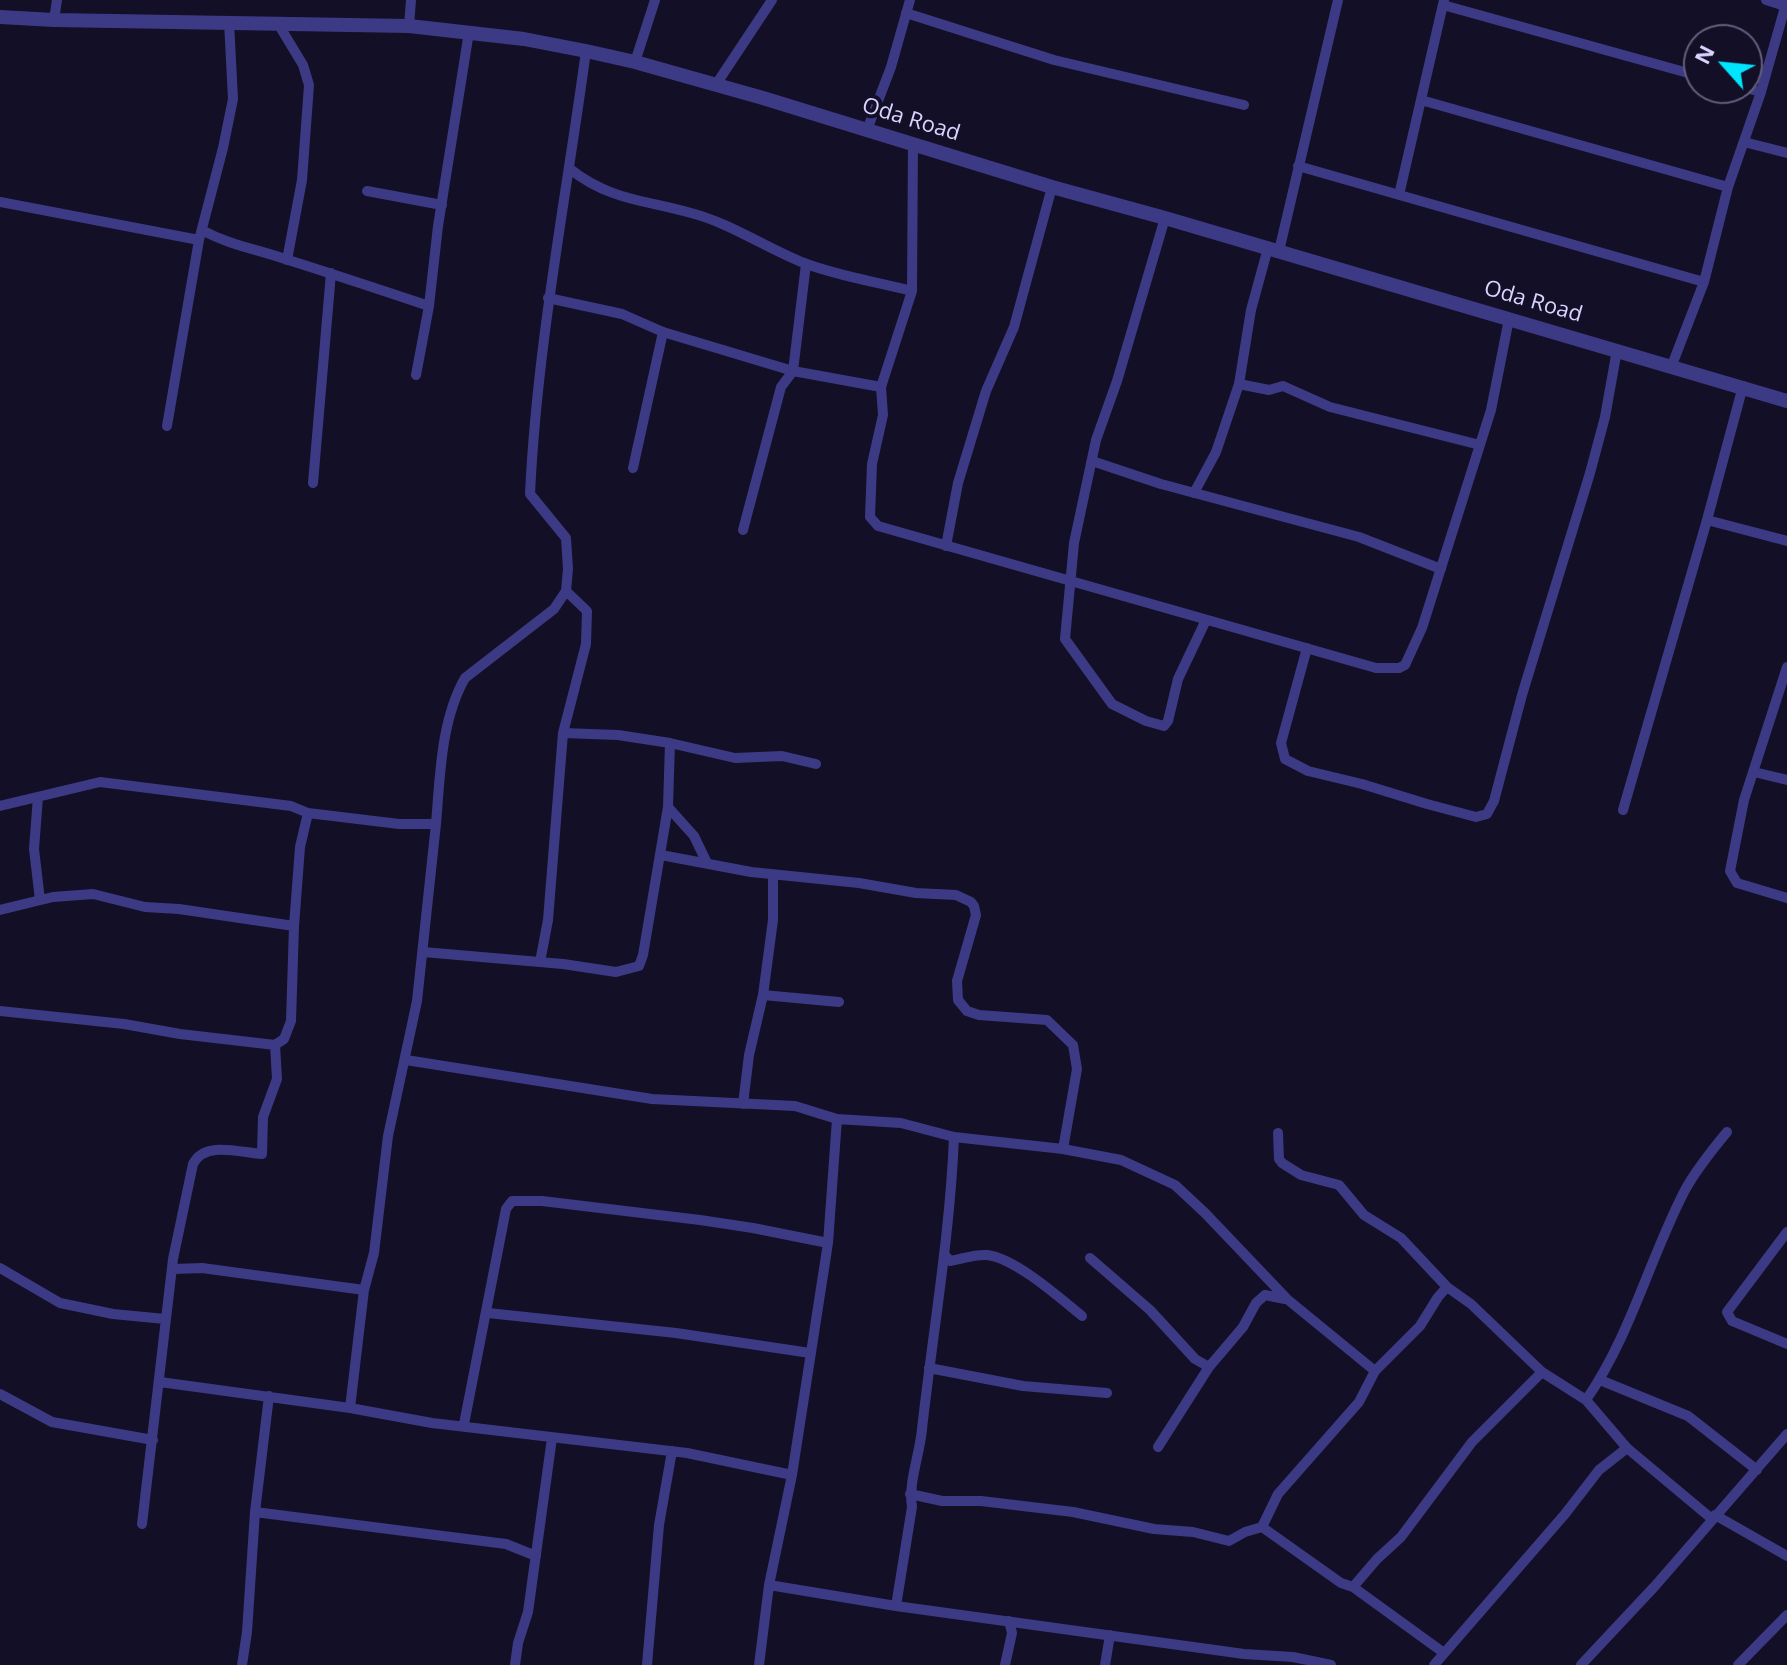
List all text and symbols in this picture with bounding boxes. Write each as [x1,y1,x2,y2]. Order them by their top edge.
north arrow [1683,24,1763,104]
text: N [1686,39,1721,69]
street label: Oda Road [859,93,963,147]
street label: Oda Road [1481,275,1585,329]

